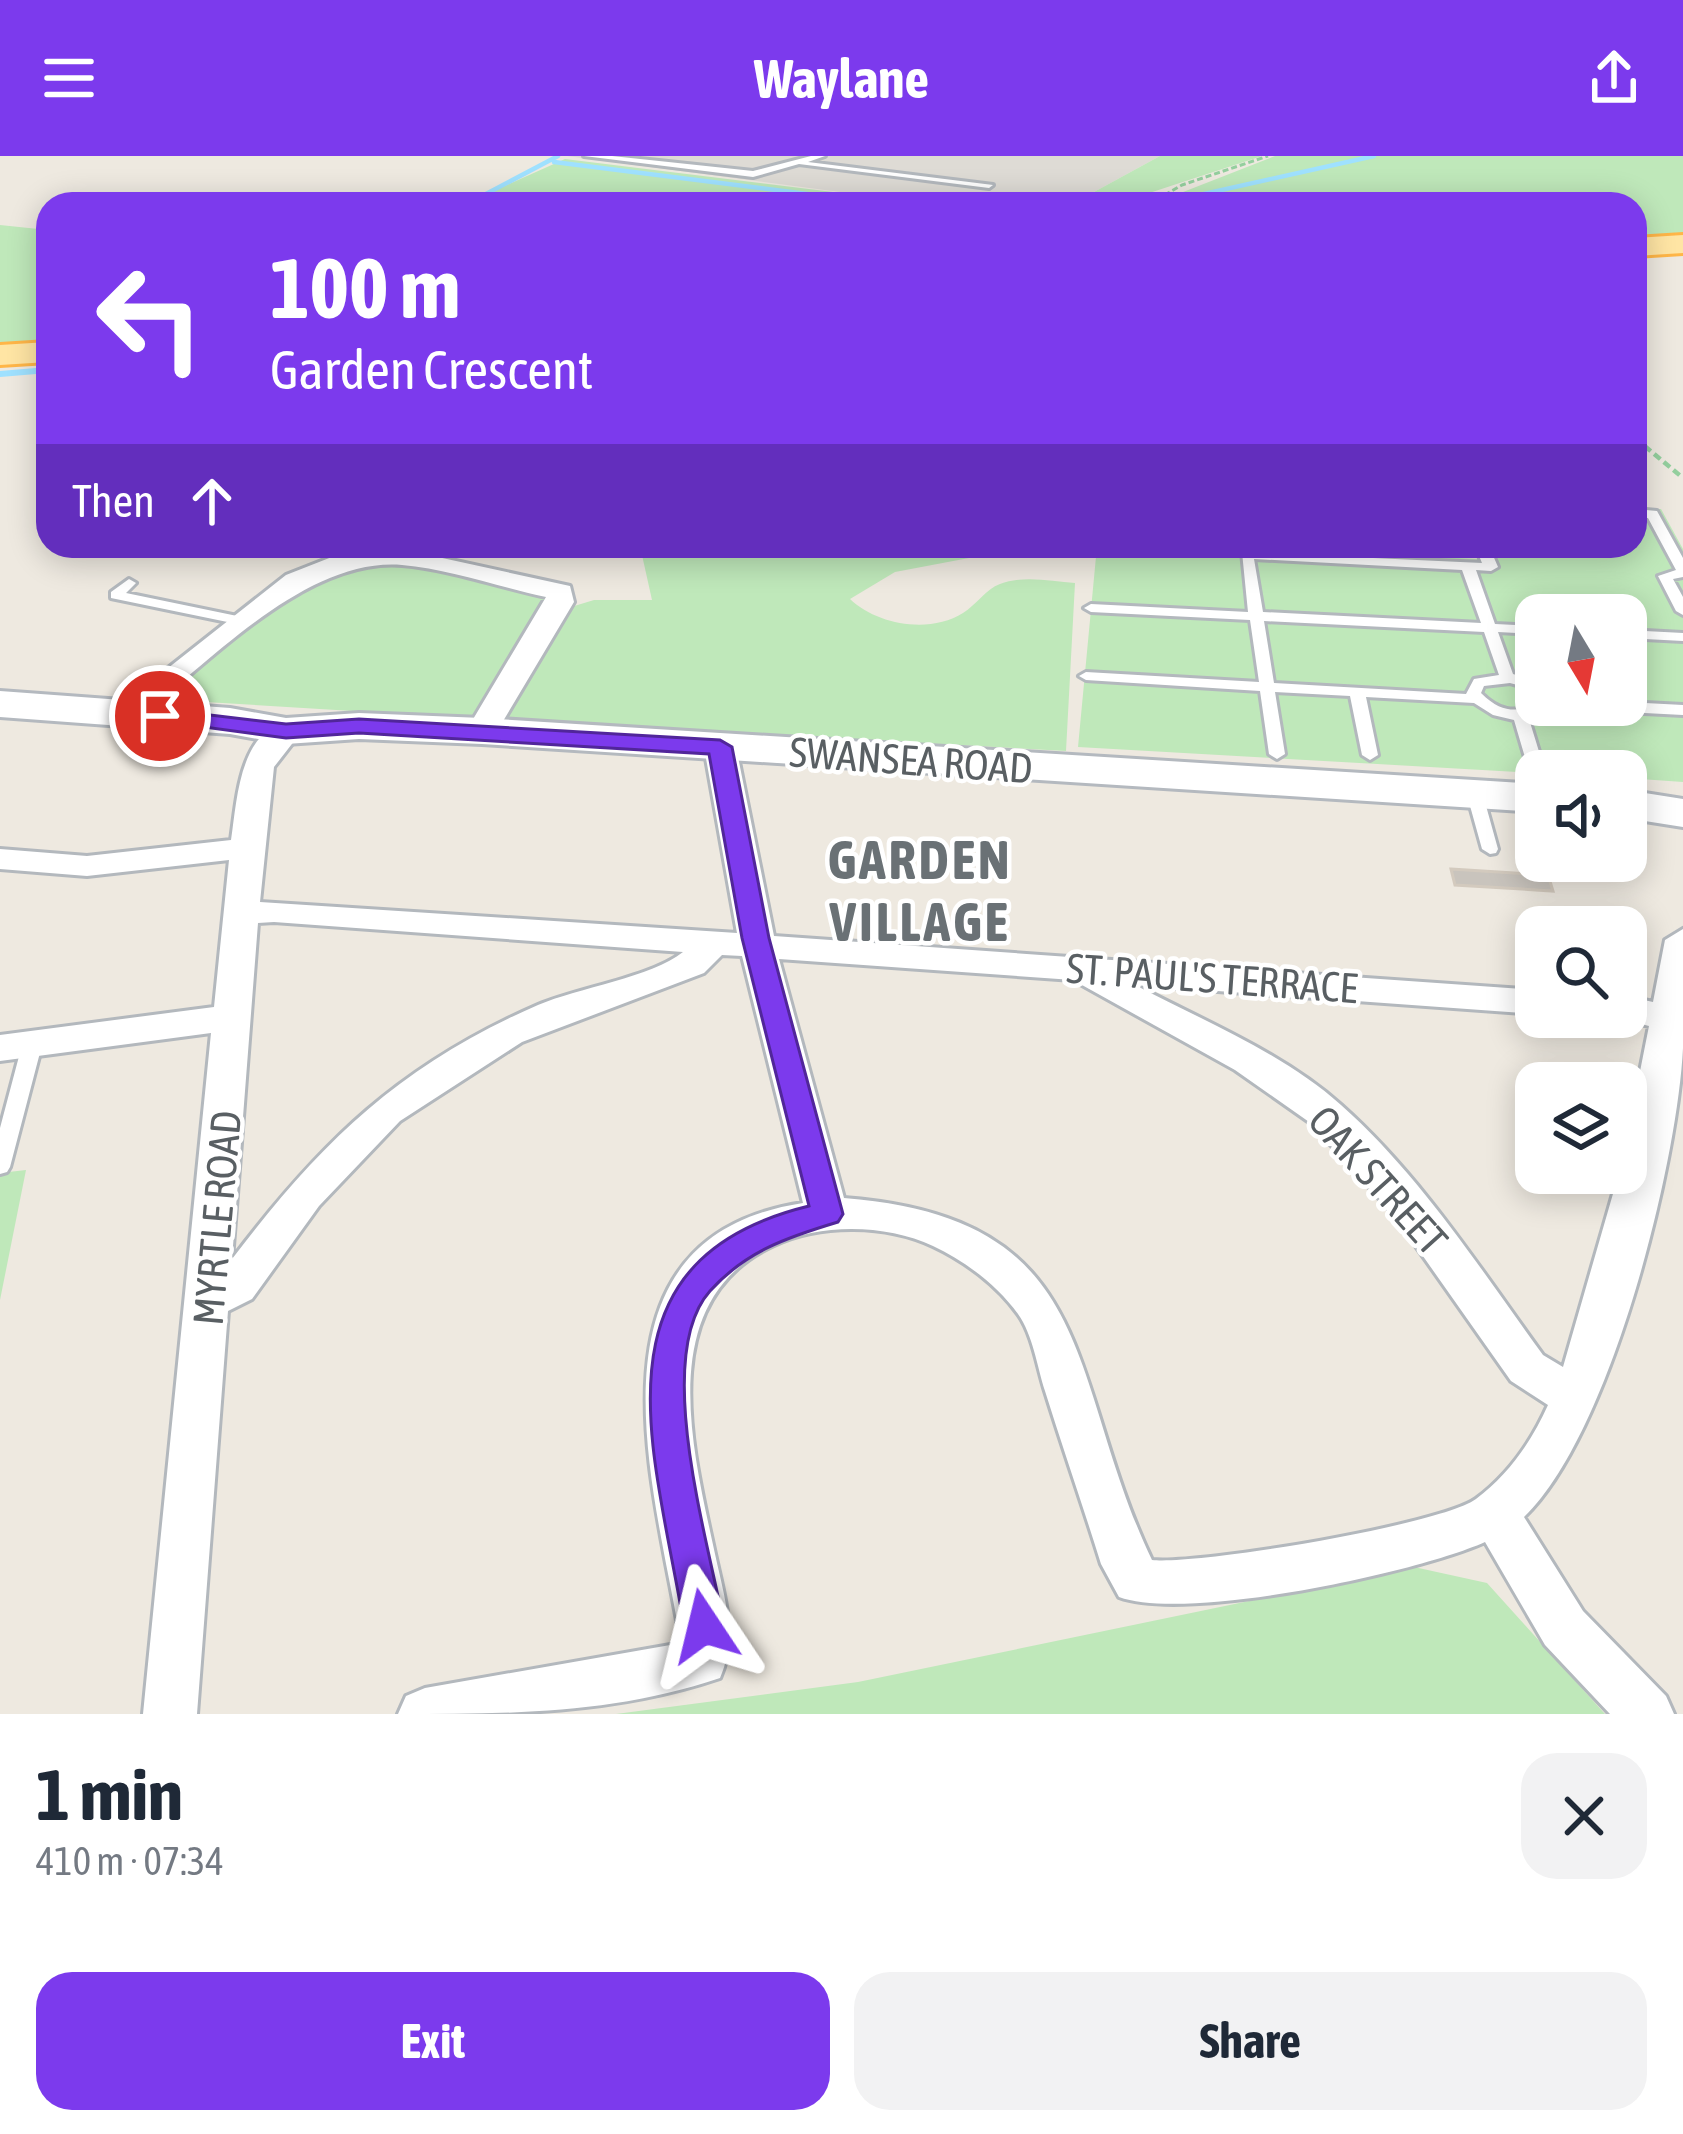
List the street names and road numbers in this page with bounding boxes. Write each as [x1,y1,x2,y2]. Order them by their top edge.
street label: SWANSEA ROAD [788,728,1034,792]
street label: ST. PAUL'S TERRACE [1065,944,1359,1012]
street label: OAK STREET [1299,1096,1457,1264]
street label: MYRTLE ROAD [184,1109,250,1327]

